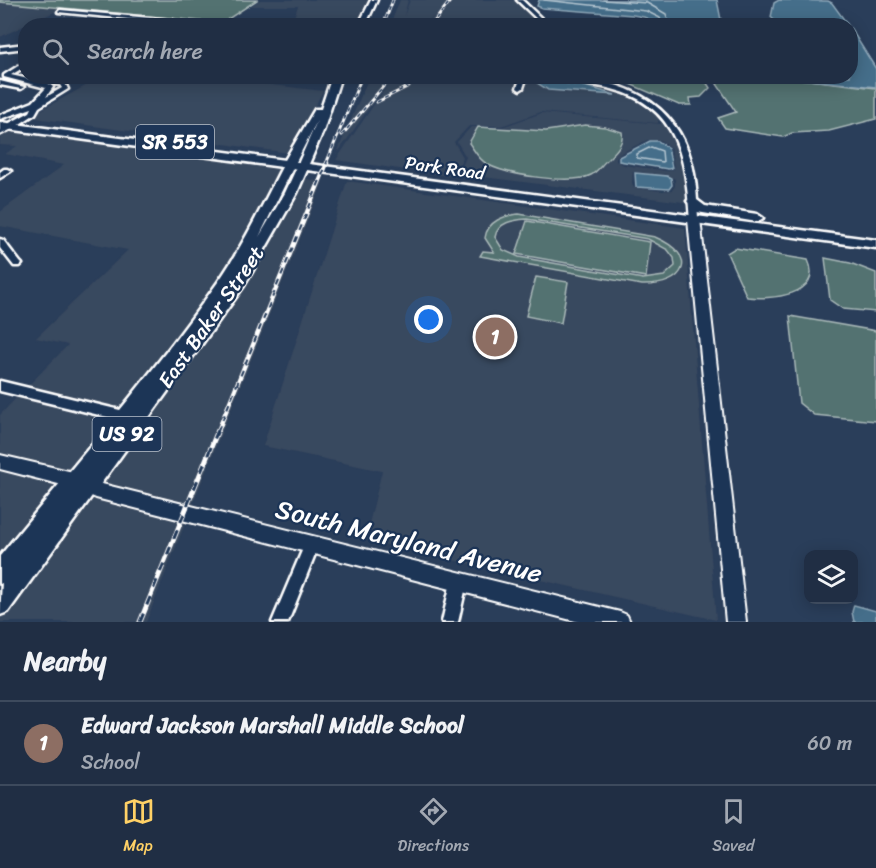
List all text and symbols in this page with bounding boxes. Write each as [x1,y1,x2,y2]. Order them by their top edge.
search box [18,18,858,84]
text: Search here [87,32,203,71]
icon: search [39,35,72,68]
road number: SR 553 [136,125,214,159]
street label: Park Road [403,147,488,190]
street label: East Baker Street [147,238,275,396]
your location [414,305,443,334]
pin: 1 [476,314,514,360]
road number: US 92 [92,417,162,451]
street label: South Maryland Avenue [271,486,547,596]
map controls [804,550,858,604]
button: layers [804,550,858,604]
text: Nearby [24,638,106,684]
text: Edward Jackson Marshall Middle School [81,706,464,745]
text: 1 [39,726,48,761]
text: 60 m [807,726,852,761]
text: School [81,745,140,780]
tab: Map [122,795,155,860]
tab: Directions [398,795,469,860]
tab: Saved [712,795,754,860]

